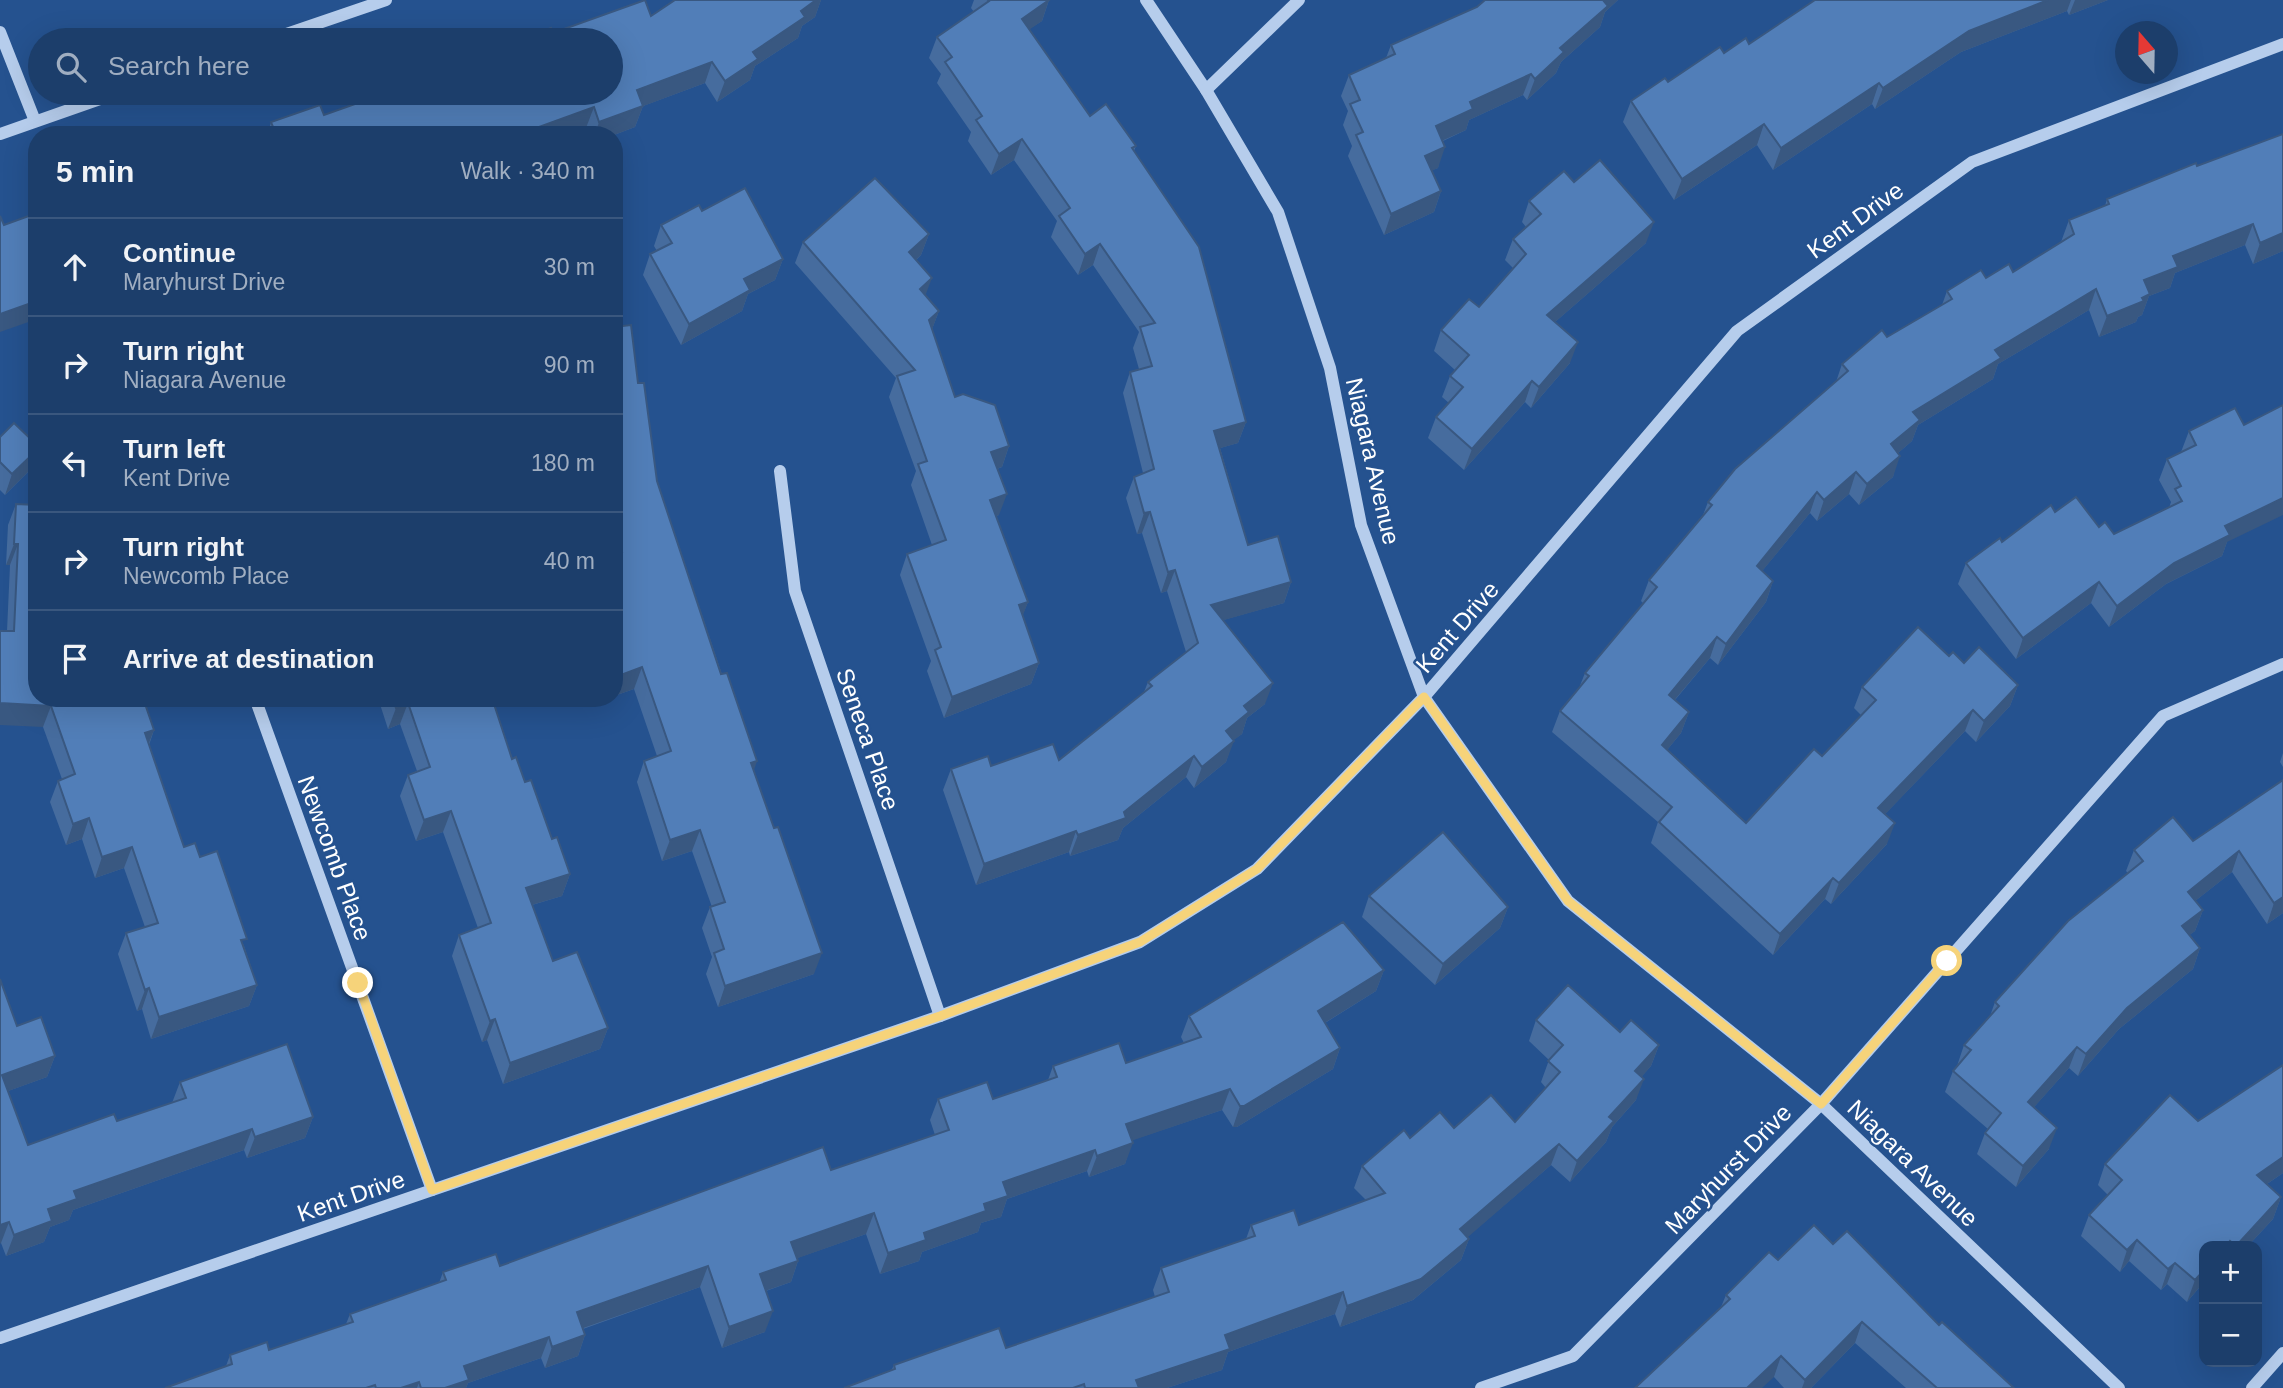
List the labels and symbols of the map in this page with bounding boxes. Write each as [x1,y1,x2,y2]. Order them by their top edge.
north arrow [2115,21,2178,84]
street label: Kent Drive [1802,176,1908,264]
street label: Niagara Avenue [1341,375,1405,547]
street label: Kent Drive [1410,576,1504,678]
street label: Seneca Place [831,665,905,813]
street label: Newcomb Place [293,772,377,944]
route start [1931,945,1962,976]
route end [342,967,373,998]
street label: Niagara Avenue [1842,1094,1984,1232]
street label: Maryhurst Drive [1659,1099,1797,1239]
street label: Kent Drive [294,1165,408,1227]

